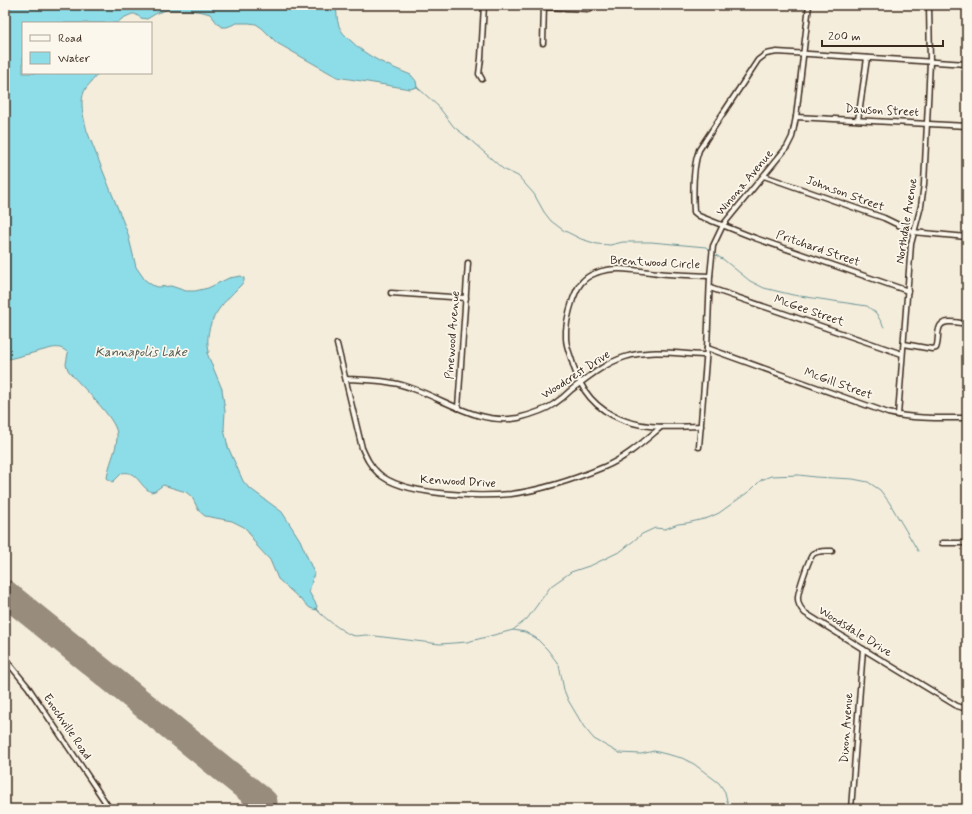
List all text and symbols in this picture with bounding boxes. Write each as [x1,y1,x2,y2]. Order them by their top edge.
legend [22,22,152,74]
scale bar [822,22,943,48]
text: 200 m [828,29,861,45]
text: Road [58,31,82,47]
text: Water [58,51,90,67]
street label: Dawson Street [845,101,920,121]
street label: Winona Avenue [713,146,778,220]
street label: Johnson Street [804,172,887,216]
street label: Northdale Avenue [892,177,922,265]
street label: Pritchard Street [774,227,862,271]
street label: Brentwood Circle [610,253,700,273]
street label: Pinewood Avenue [442,290,464,380]
street label: McGee Street [772,292,846,330]
water label: Kannapolis Lake [95,344,188,361]
street label: Woodcrest Drive [538,347,614,403]
street label: McGill Street [802,364,875,404]
street label: Kenwood Drive [420,472,496,492]
street label: Woodsdale Drive [815,603,895,661]
street label: Enochville Road [39,691,95,763]
street label: Dixon Avenue [837,692,857,764]

